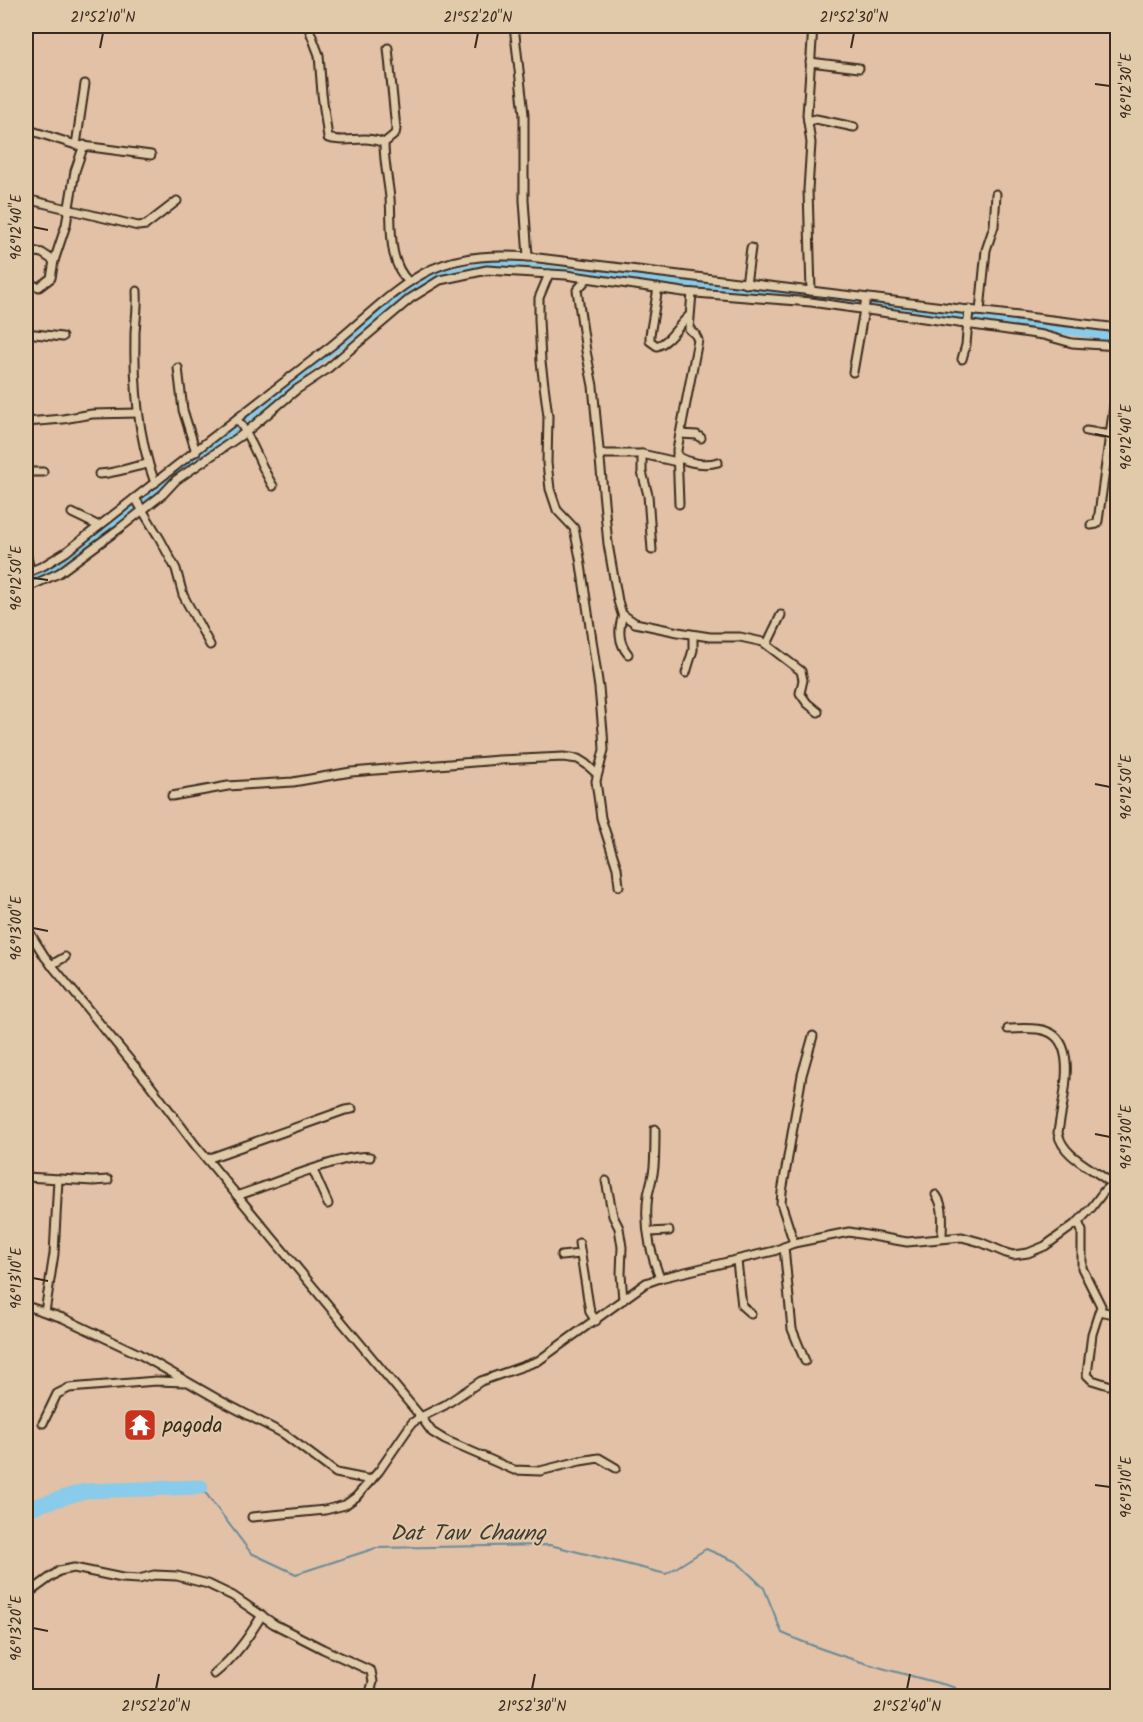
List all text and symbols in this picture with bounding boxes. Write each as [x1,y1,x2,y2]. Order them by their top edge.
text: 21°52'10"N [71,6,135,30]
text: 21°52'20"N [444,6,512,30]
text: 21°52'30"N [820,6,888,30]
text: 96°12'30"E [1115,52,1139,119]
text: 96°12'40"E [5,193,29,260]
text: 96°12'40"E [1115,403,1139,470]
text: 96°12'50"E [5,544,29,611]
text: 96°12'50"E [1115,753,1139,820]
text: 96°13'00"E [5,894,29,960]
text: 96°13'00"E [1115,1103,1139,1169]
text: 96°13'10"E [5,1246,29,1309]
temple icon: pagoda [122,1407,158,1443]
place label: pagoda [162,1410,223,1443]
text: 96°13'10"E [1115,1455,1139,1518]
water label: Dat Taw Chaung [390,1517,547,1552]
text: 96°13'20"E [5,1594,29,1661]
text: 21°52'20"N [122,1695,190,1719]
text: 21°52'30"N [498,1695,566,1719]
text: 21°52'40"N [873,1695,941,1719]

